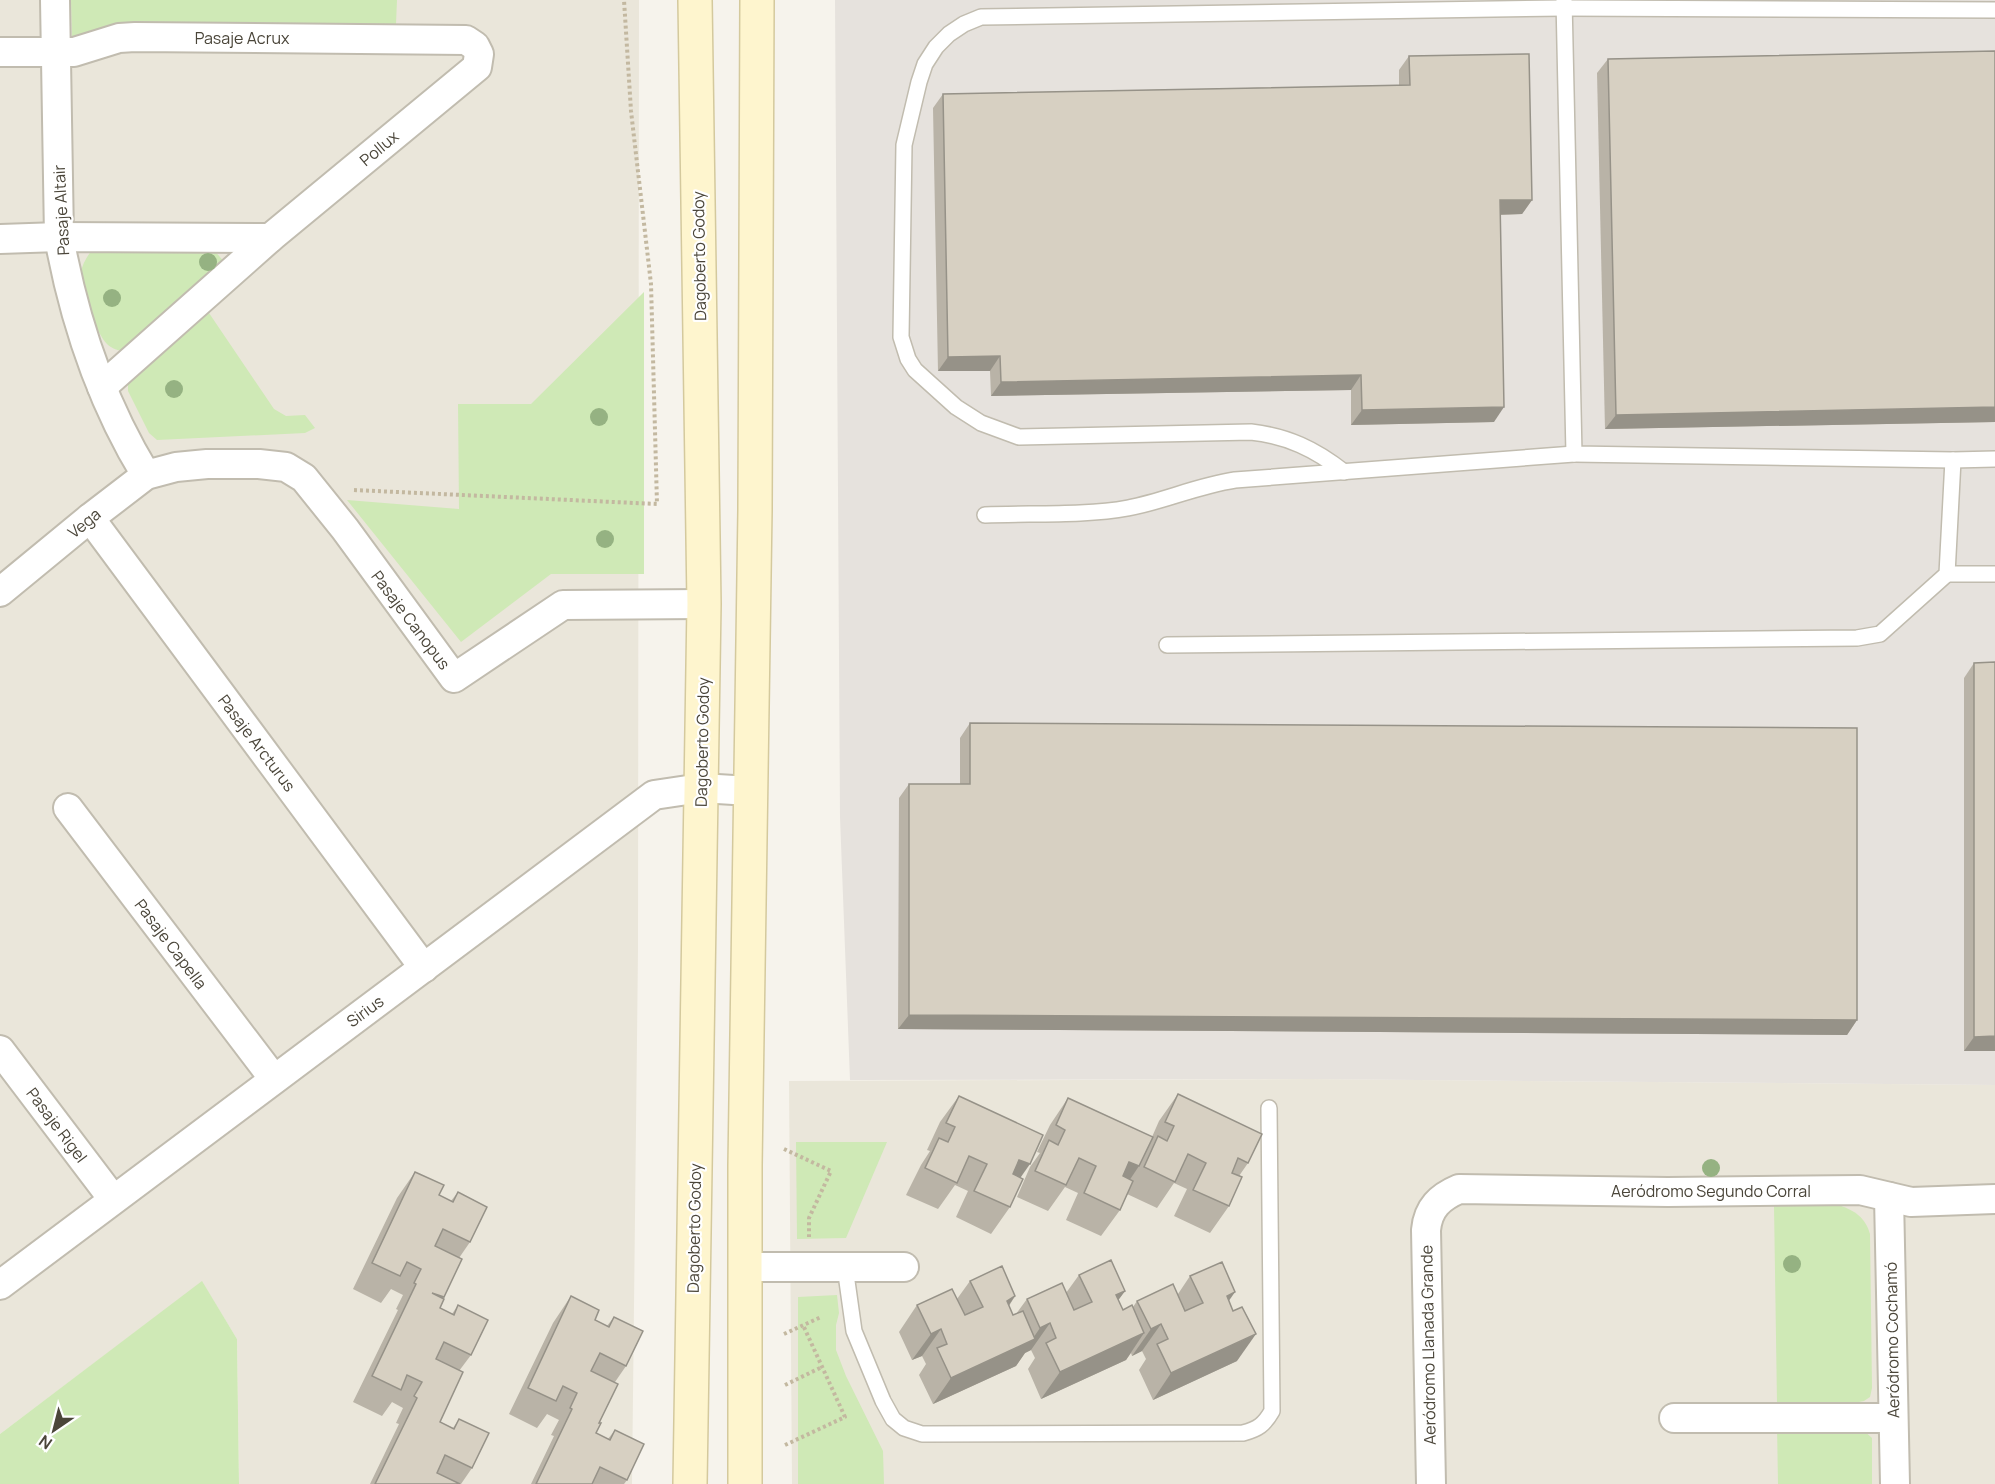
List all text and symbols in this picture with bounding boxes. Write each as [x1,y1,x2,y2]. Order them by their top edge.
street label: Pasaje Acrux [195,27,290,49]
street label: Pollux [355,125,404,171]
street label: Pasaje Altair [48,164,74,256]
street label: Dagoberto Godoy [687,190,711,321]
street label: Vega [63,503,105,543]
street label: Pasaje Canopus [367,566,455,674]
street label: Dagoberto Godoy [690,676,714,807]
street label: Pasaje Arcturus [213,690,301,796]
street label: Pasaje Capella [130,894,212,994]
street label: Sirius [342,990,388,1032]
street label: Pasaje Rigel [22,1083,92,1167]
street label: Dagoberto Godoy [682,1162,706,1293]
street label: Aeródromo Segundo Corral [1611,1180,1811,1202]
street label: Aeródromo Llanada Grande [1415,1245,1441,1445]
street label: Aeródromo Cochamó [1880,1262,1904,1418]
north arrow [24,1400,84,1460]
text: N [34,1430,56,1455]

